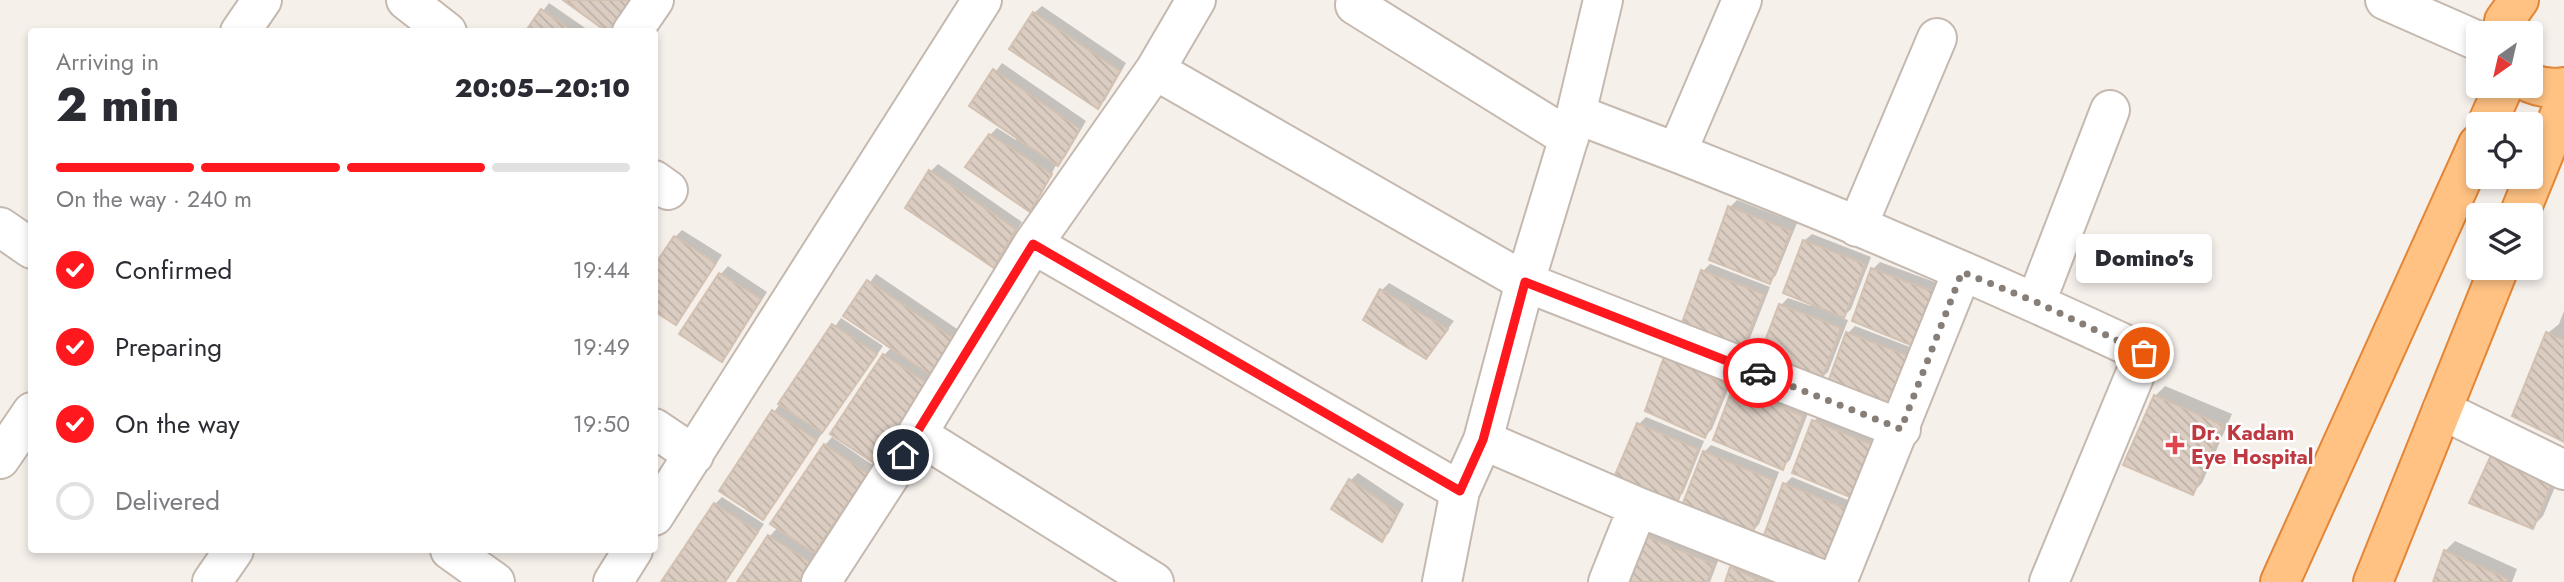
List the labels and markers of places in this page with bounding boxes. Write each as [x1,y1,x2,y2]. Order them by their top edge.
callout: Domino's [2076,234,2212,283]
pin [2114,323,2174,383]
place label: Dr. Kadam Eye Hospital [2191,418,2314,472]
pin [873,425,933,485]
marker: Dr. Kadam Eye Hospital [2165,435,2185,455]

